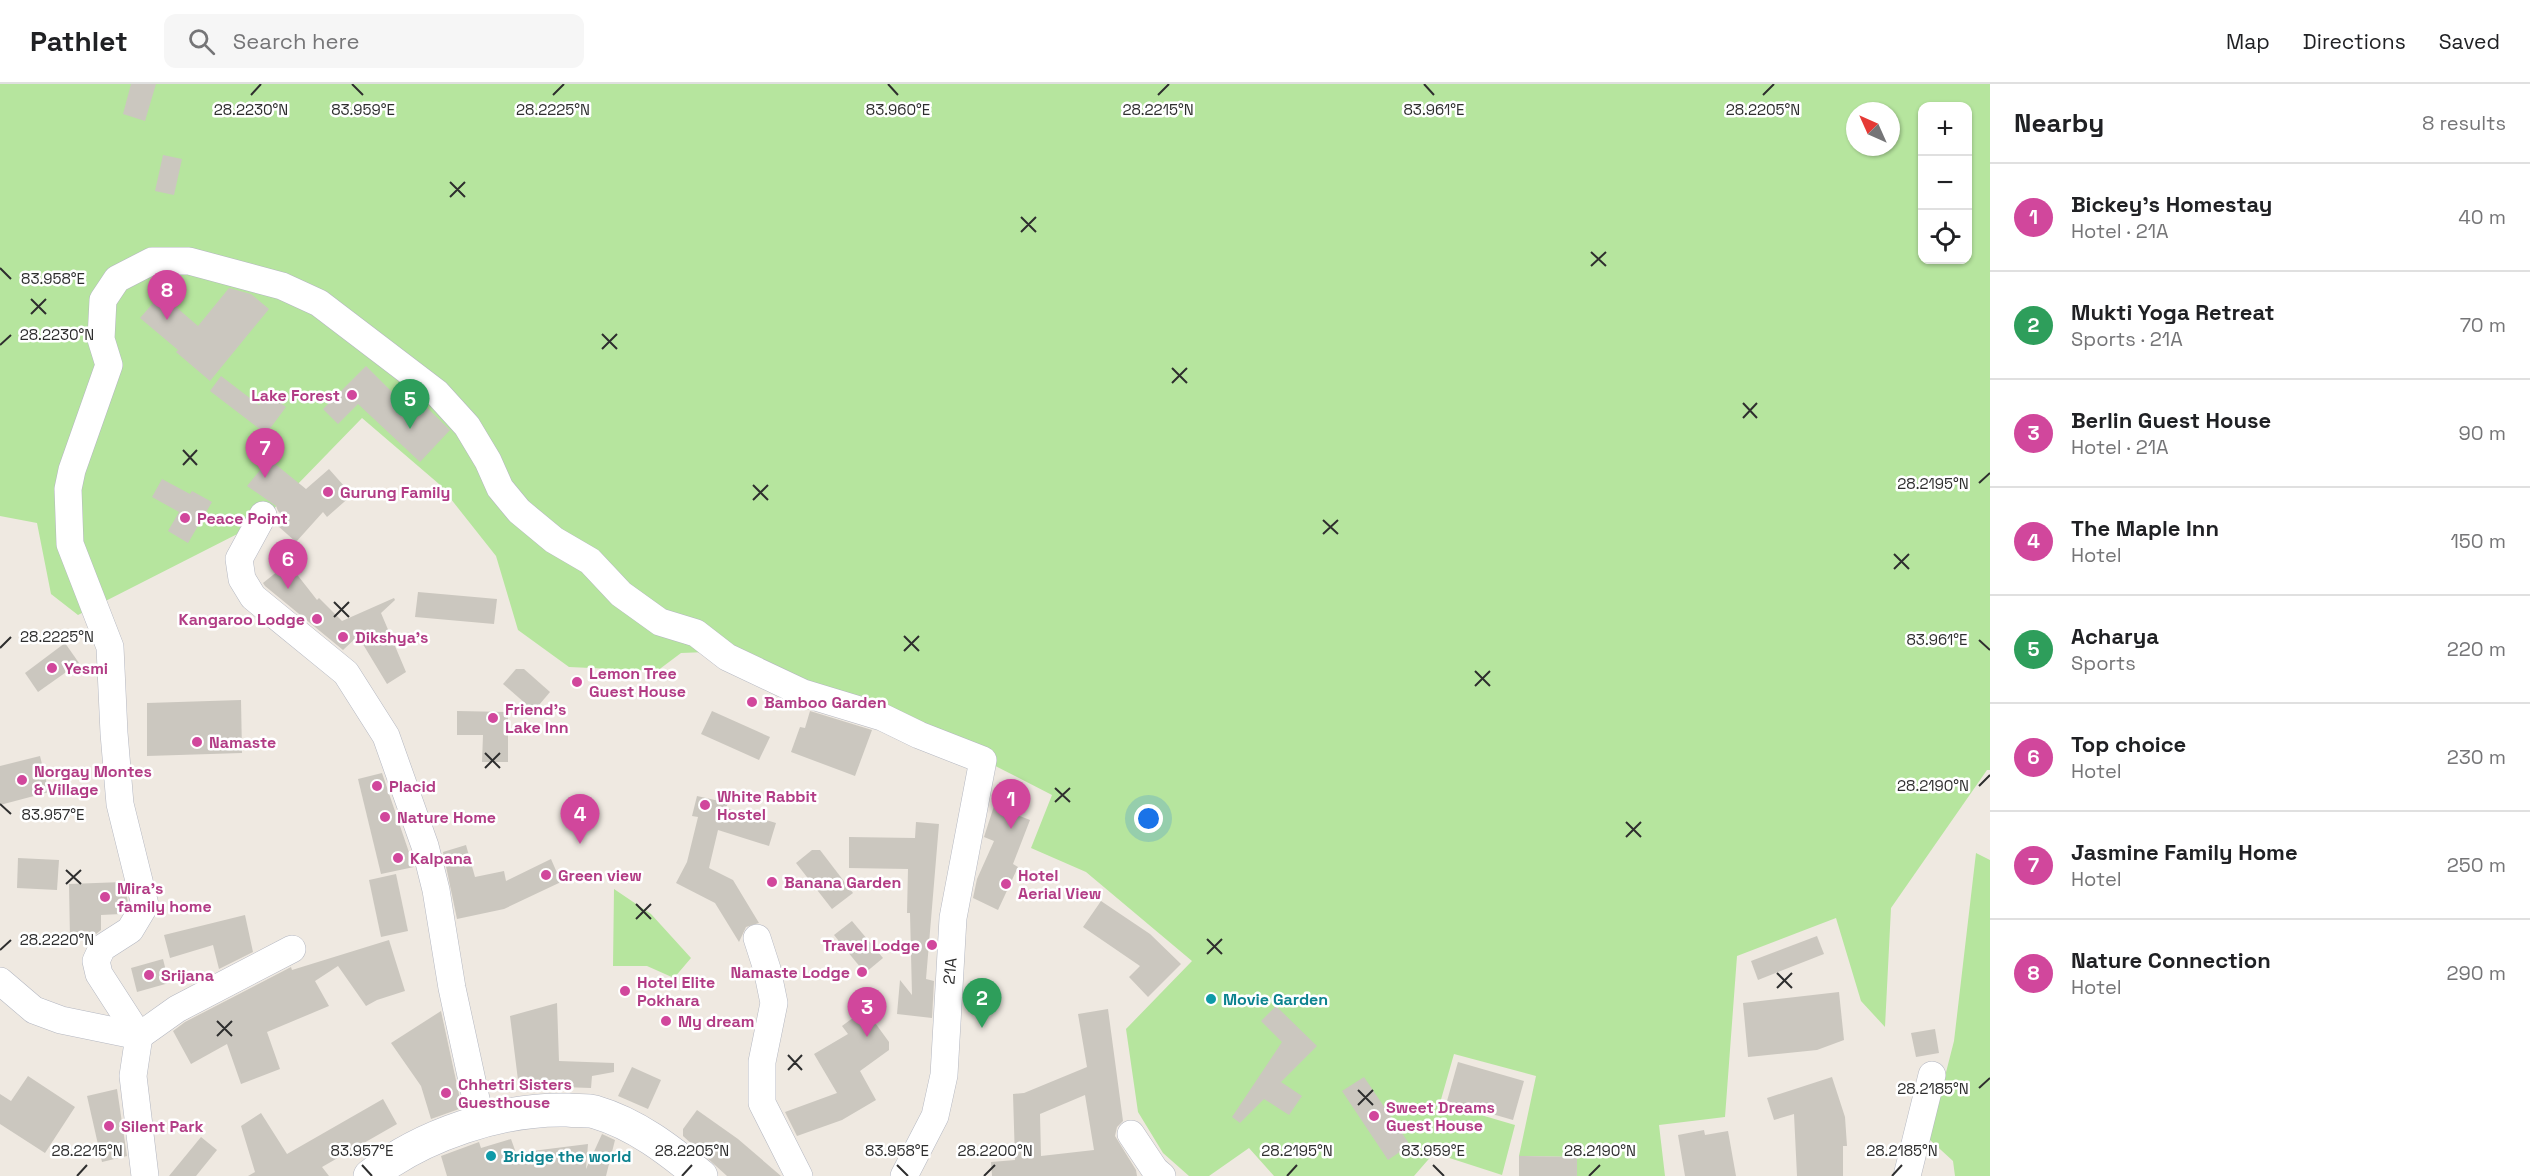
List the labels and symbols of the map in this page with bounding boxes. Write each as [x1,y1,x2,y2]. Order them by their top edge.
text: 28.2230°N [214,100,288,119]
text: 83.959°E [331,100,395,119]
text: 28.2225°N [516,100,590,119]
text: 83.960°E [866,100,930,119]
text: 28.2215°N [1122,100,1194,119]
text: 83.961°E [1404,100,1464,119]
text: 28.2205°N [1726,100,1800,119]
north arrow [1846,102,1900,156]
text: 83.958°E [21,269,85,288]
pin: 8 [148,270,186,320]
text: 28.2230°N [20,325,94,344]
pin: 5 [390,380,430,429]
place label: Lake Forest [251,385,340,406]
marker: Lake Forest [345,388,359,402]
pin: 7 [246,428,284,478]
text: 28.2195°N [1897,474,1969,493]
place label: Gurung Family [340,482,450,503]
marker: Gurung Family [321,485,335,499]
place label: Peace Point [197,508,288,529]
marker: Peace Point [178,511,192,525]
pin: 6 [268,540,308,589]
place label: Kangaroo Lodge [179,609,305,630]
marker: Kangaroo Lodge [310,612,324,626]
text: 28.2225°N [20,627,94,646]
place label: Dikshya's [355,627,428,648]
marker: Dikshya's [336,630,350,644]
text: 83.961°E [1907,630,1967,649]
place label: Yesmi [64,658,108,679]
marker: Yesmi [45,661,59,675]
place label: Lemon Tree Guest House [589,663,686,702]
marker: Lemon Tree Guest House [570,675,584,689]
place label: Bamboo Garden [764,692,887,713]
marker: Bamboo Garden [745,695,759,709]
place label: Friend's Lake Inn [505,699,569,738]
marker: Friend's Lake Inn [486,711,500,725]
place label: Namaste [209,732,276,753]
marker: Namaste [190,735,204,749]
place label: Norgay Montes & Village [34,761,152,800]
marker: Norgay Montes & Village [15,773,29,787]
place label: Placid [389,776,436,797]
text: 28.2190°N [1897,776,1969,795]
marker: Placid [370,779,384,793]
pin: 1 [992,780,1030,829]
place label: White Rabbit Hostel [717,786,817,825]
pin: 4 [560,794,600,844]
marker: White Rabbit Hostel [698,798,712,812]
your location [1134,804,1163,833]
text: 83.957°E [22,805,84,824]
place label: Nature Home [397,807,496,828]
marker: Nature Home [378,810,392,824]
place label: Kalpana [410,848,472,869]
marker: Kalpana [391,851,405,865]
place label: Green view [558,865,642,886]
place label: Hotel Aerial View [1018,865,1101,904]
marker: Green view [539,868,553,882]
place label: Banana Garden [784,872,901,893]
marker: Banana Garden [765,875,779,889]
marker: Hotel Aerial View [999,877,1013,891]
place label: Mira's family home [117,878,212,917]
marker: Mira's family home [98,890,112,904]
text: 28.2220°N [20,930,94,949]
place label: Travel Lodge [823,935,920,956]
marker: Travel Lodge [925,938,939,952]
street label: 21A [938,957,962,985]
place label: Namaste Lodge [731,962,850,983]
place label: Srijana [161,965,214,986]
marker: Namaste Lodge [855,965,869,979]
marker: Srijana [142,968,156,982]
place label: Hotel Elite Pokhara [637,972,715,1011]
pin: 2 [962,978,1002,1028]
marker: Hotel Elite Pokhara [618,984,632,998]
pin: 3 [848,988,886,1037]
place label: Movie Garden [1223,989,1328,1010]
marker: Movie Garden [1204,992,1218,1006]
place label: My dream [678,1011,754,1032]
marker: My dream [659,1014,673,1028]
place label: Chhetri Sisters Guesthouse [458,1074,572,1113]
text: 28.2185°N [1897,1079,1969,1098]
marker: Chhetri Sisters Guesthouse [439,1086,453,1100]
place label: Sweet Dreams Guest House [1386,1097,1495,1136]
marker: Sweet Dreams Guest House [1367,1109,1381,1123]
place label: Silent Park [121,1116,204,1137]
marker: Silent Park [102,1119,116,1133]
text: 28.2215°N [51,1141,123,1160]
text: 83.957°E [331,1141,393,1160]
text: 28.2205°N [655,1141,729,1160]
text: 83.958°E [865,1141,929,1160]
text: 28.2200°N [957,1141,1033,1160]
text: 28.2195°N [1261,1141,1333,1160]
text: 83.959°E [1401,1141,1465,1160]
text: 28.2190°N [1564,1141,1636,1160]
text: 28.2185°N [1866,1141,1938,1160]
place label: Bridge the world [503,1146,631,1167]
marker: Bridge the world [484,1149,498,1163]

